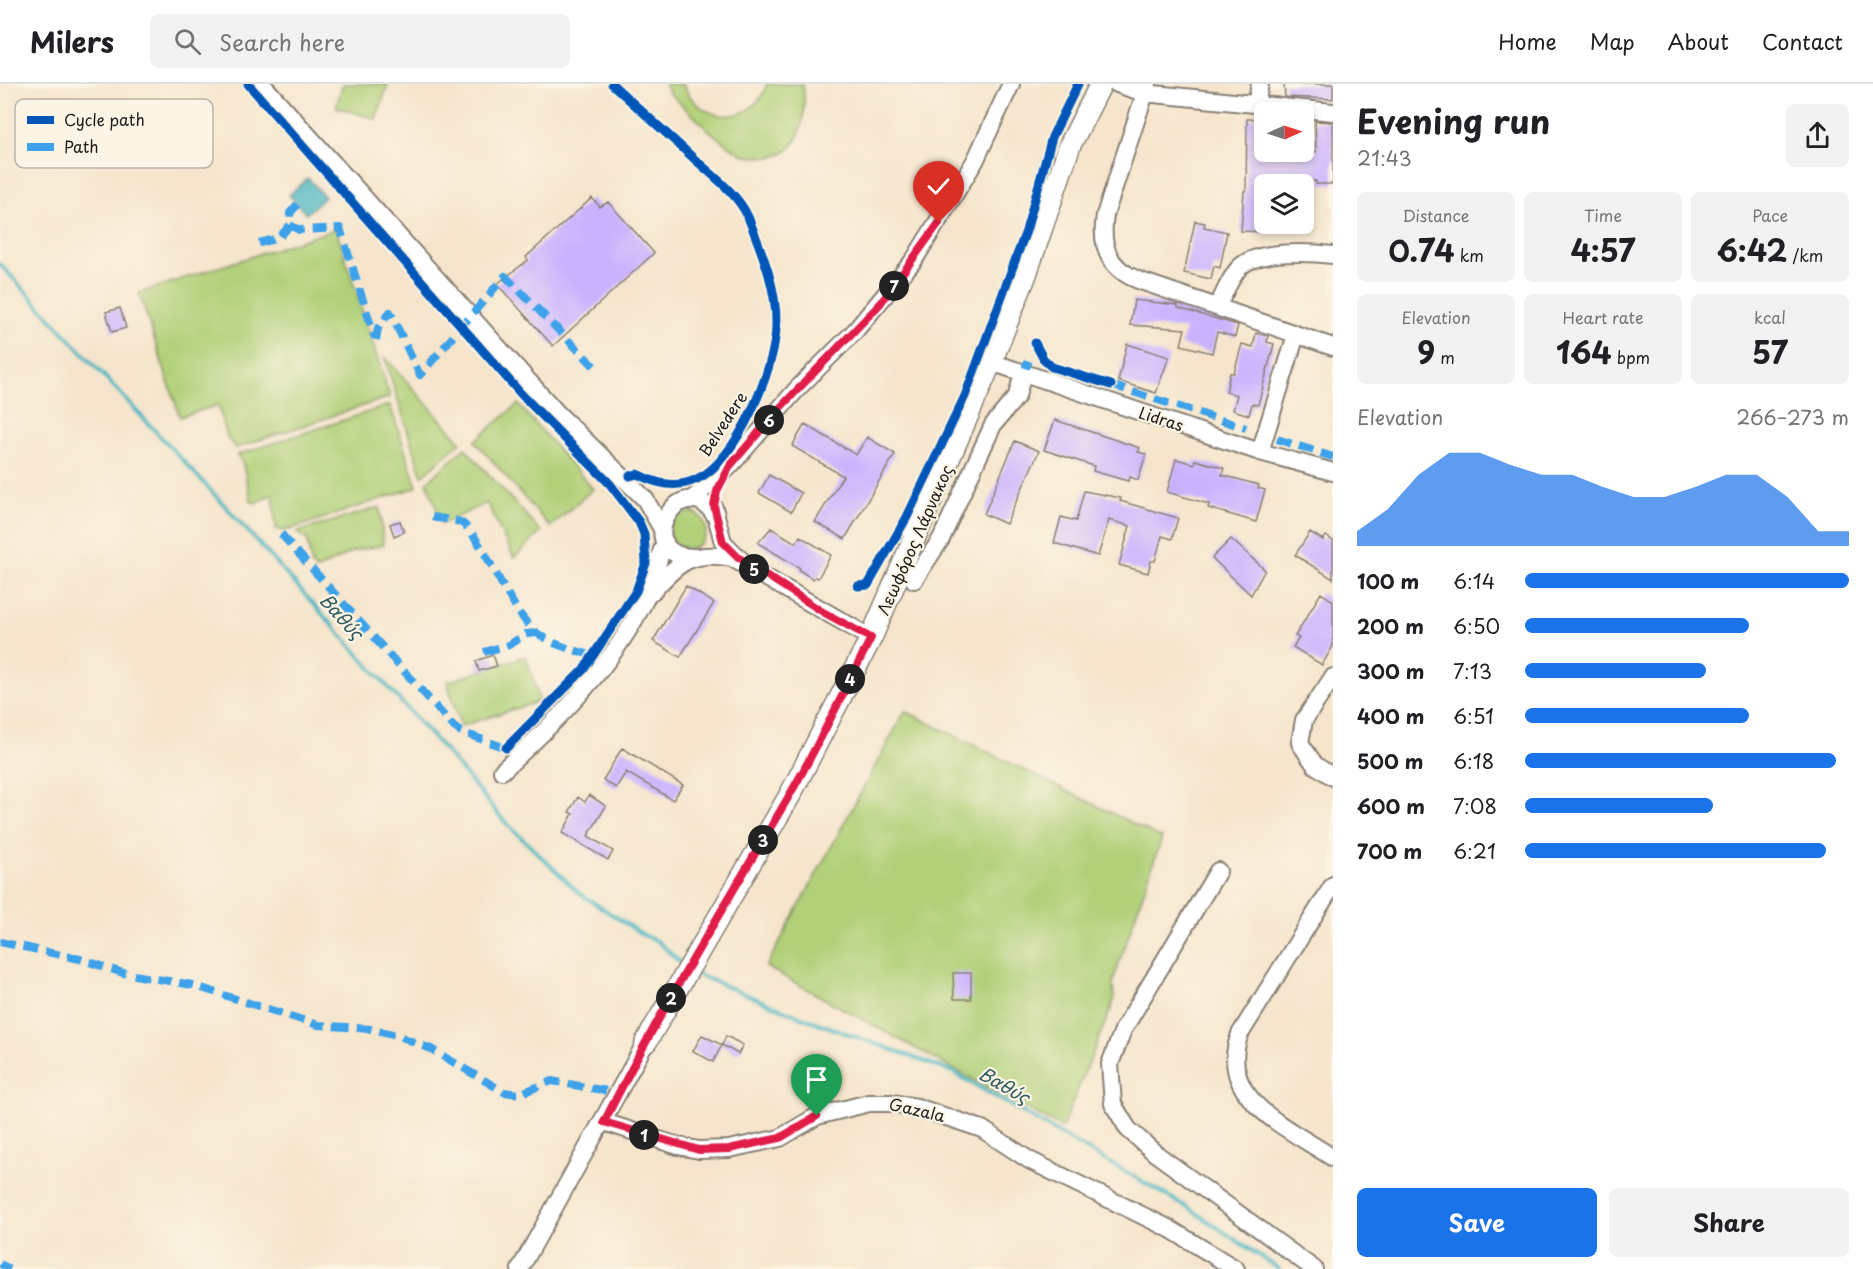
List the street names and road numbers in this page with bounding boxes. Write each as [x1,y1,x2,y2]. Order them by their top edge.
street label: Belvedere [692,386,752,461]
street label: Lidras [1136,400,1187,437]
street label: Λεωφόρος Λάρνακος [870,461,958,619]
street label: Gazala [887,1091,948,1127]

